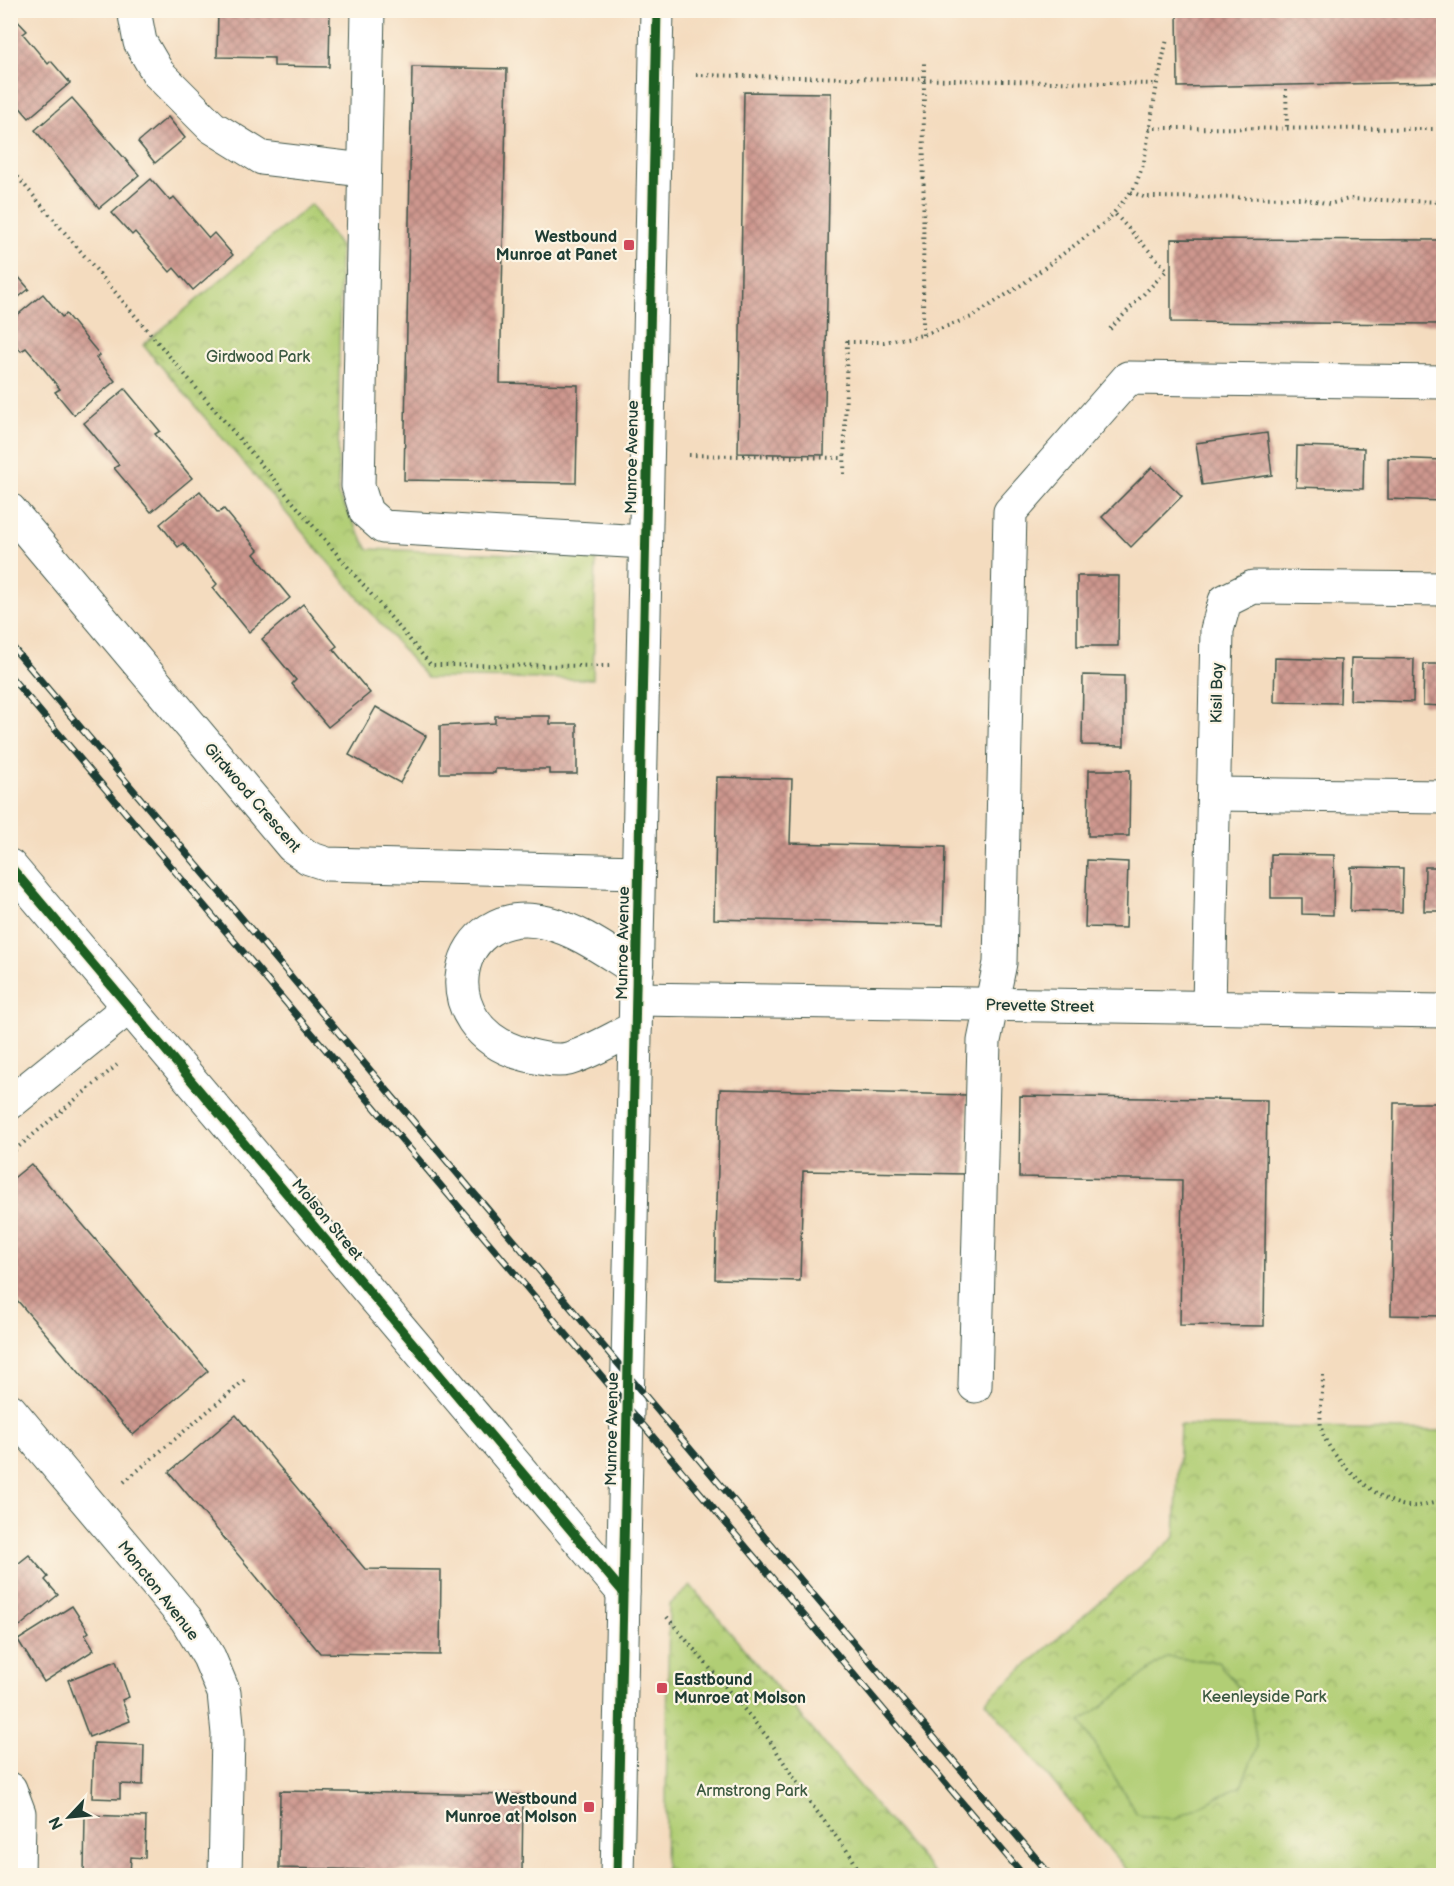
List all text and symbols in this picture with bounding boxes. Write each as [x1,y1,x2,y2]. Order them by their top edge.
place label: Westbound Munroe at Panet [496,228,618,265]
marker: Westbound Munroe at Panet [622,238,636,252]
park label: Girdwood Park [206,348,310,367]
street label: Munroe Avenue [622,399,643,514]
street label: Kisil Bay [1207,662,1228,724]
street label: Girdwood Crescent [199,740,304,856]
street label: Munroe Avenue [613,885,634,1000]
street label: Prevette Street [985,996,1095,1017]
street label: Molson Street [287,1175,366,1265]
street label: Munroe Avenue [602,1371,623,1486]
street label: Moncton Avenue [113,1537,203,1645]
place label: Eastbound Munroe at Molson [674,1671,806,1708]
marker: Eastbound Munroe at Molson [655,1681,669,1695]
park label: Keenleyside Park [1202,1688,1327,1707]
park label: Armstrong Park [697,1782,808,1801]
north arrow [39,1787,99,1847]
place label: Westbound Munroe at Molson [445,1790,577,1827]
marker: Westbound Munroe at Molson [582,1800,596,1814]
text: N [46,1813,68,1832]

